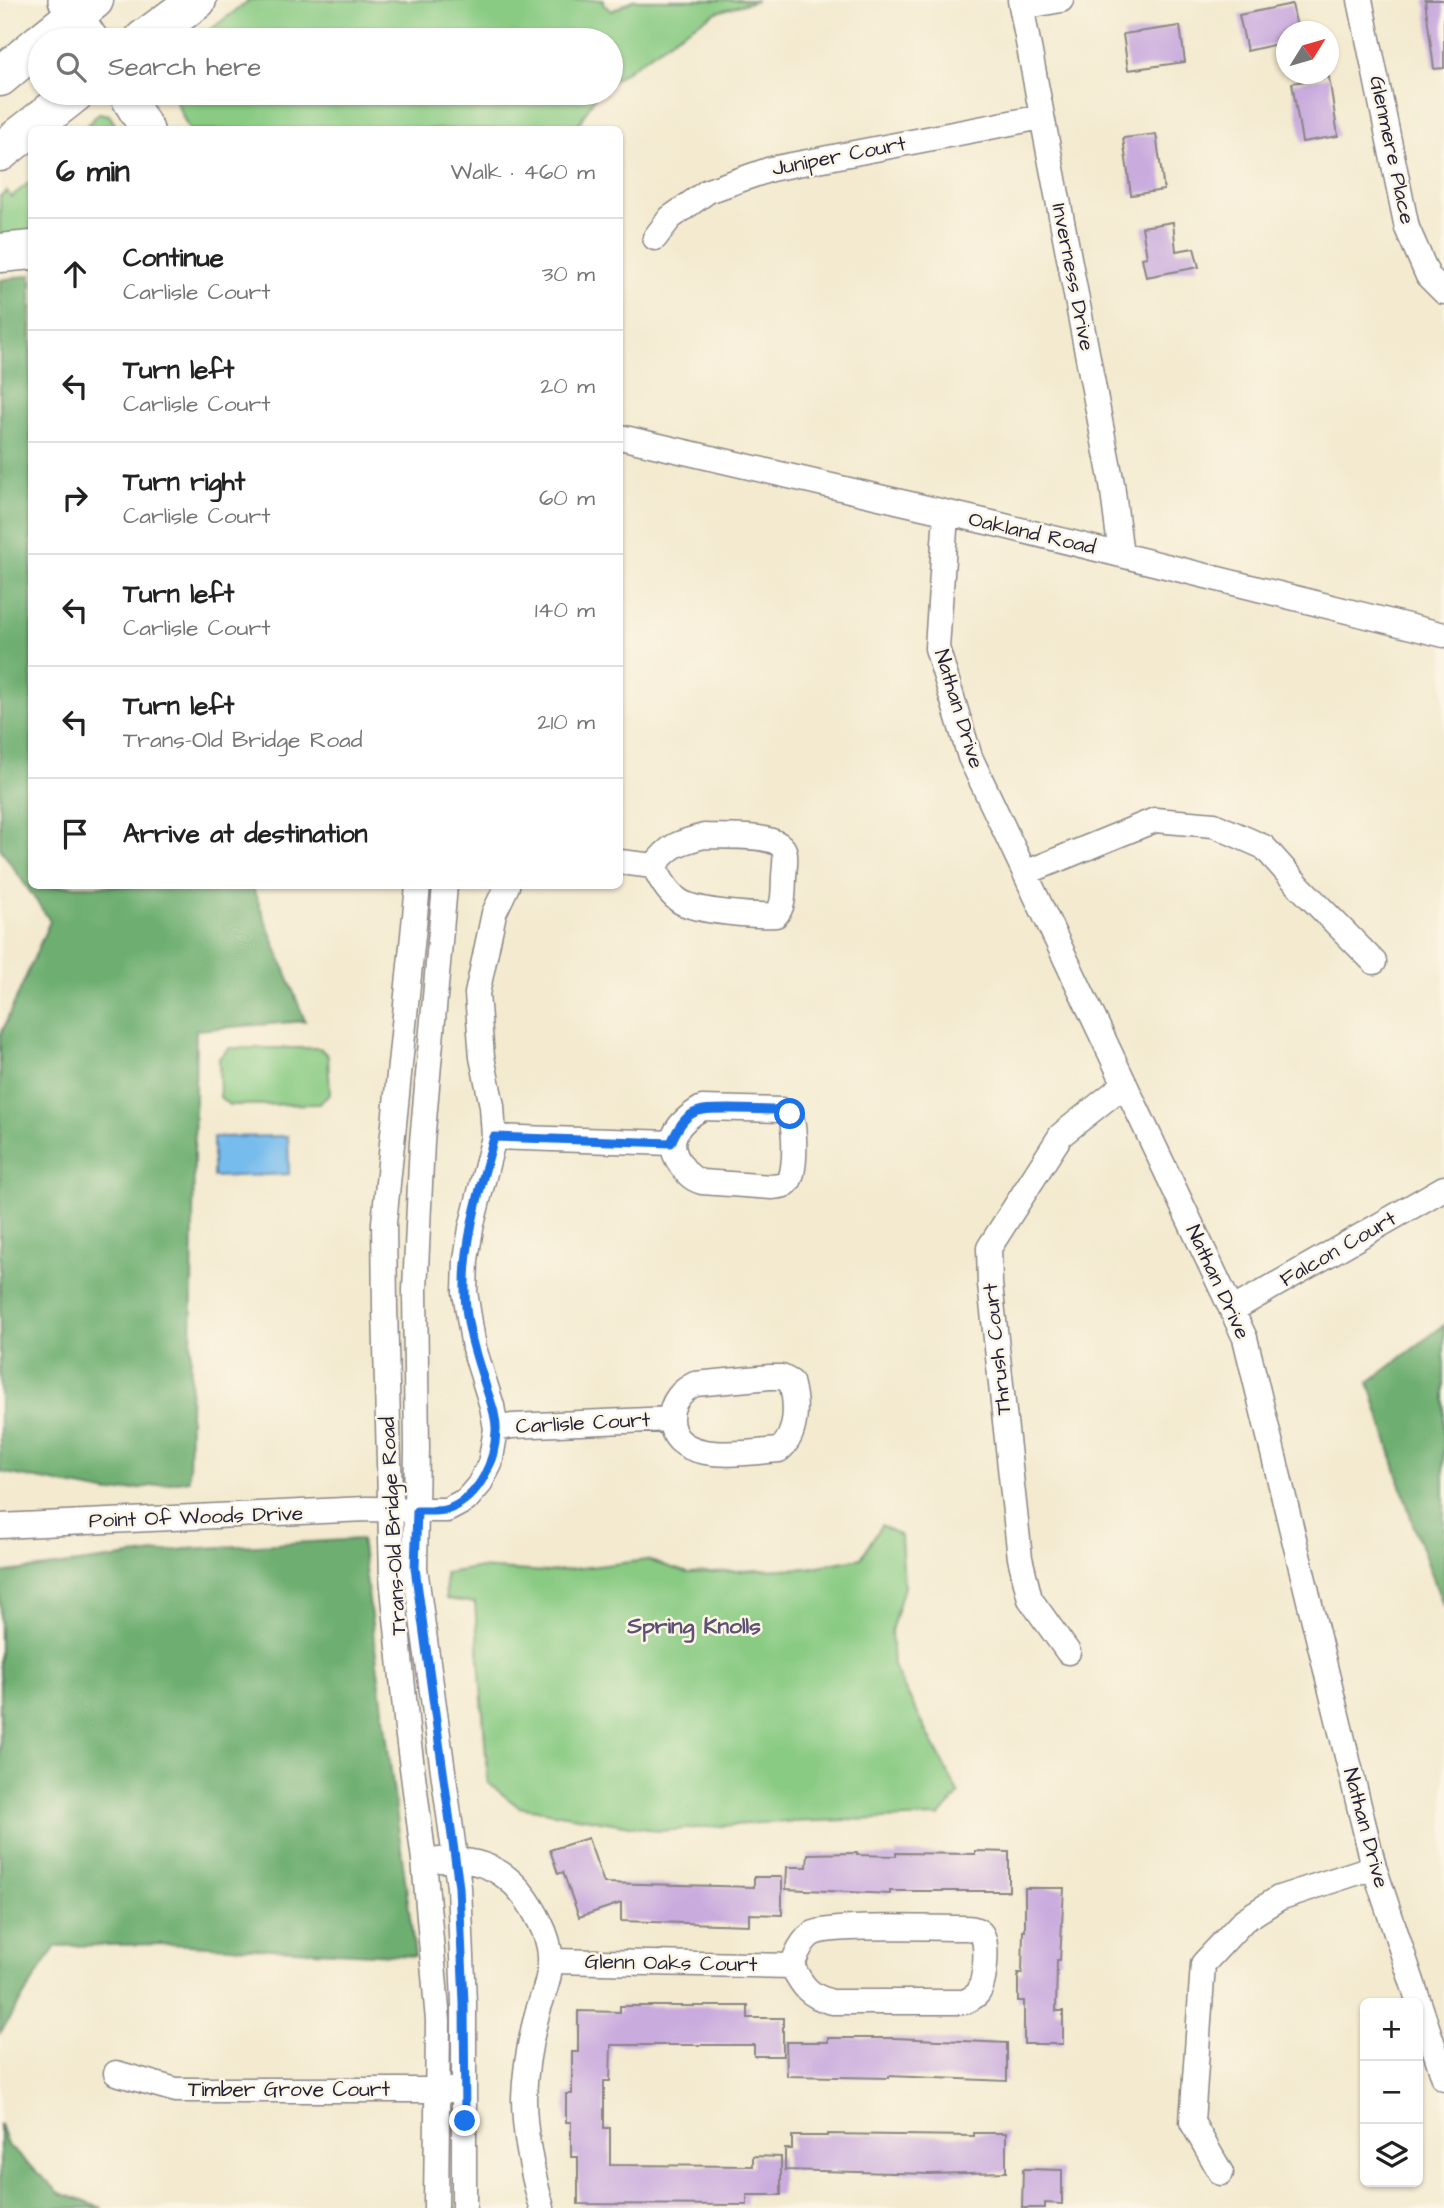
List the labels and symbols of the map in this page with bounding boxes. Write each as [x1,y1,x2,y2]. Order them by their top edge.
north arrow [1276,21,1339,84]
street label: Glenmere Place [1362,73,1422,227]
street label: Juniper Court [770,129,909,184]
street label: Inverness Drive [1045,201,1101,353]
street label: Oakland Road [966,504,1099,562]
street label: Nathan Drive [927,646,991,772]
route start [774,1098,805,1129]
street label: Falcon Court [1274,1204,1402,1294]
street label: Nathan Drive [1179,1220,1257,1344]
street label: Thrush Court [976,1281,1018,1416]
street label: Carlisle Court [515,1405,652,1441]
street label: Trans-Old Bridge Road [373,1416,415,1636]
street label: Point Of Woods Drive [88,1499,304,1535]
district label: Spring Knolls [626,1610,761,1643]
street label: Nathan Drive [1336,1765,1396,1891]
street label: Glenn Oaks Court [584,1947,758,1979]
street label: Timber Grove Court [188,2075,390,2104]
route end [449,2105,480,2136]

